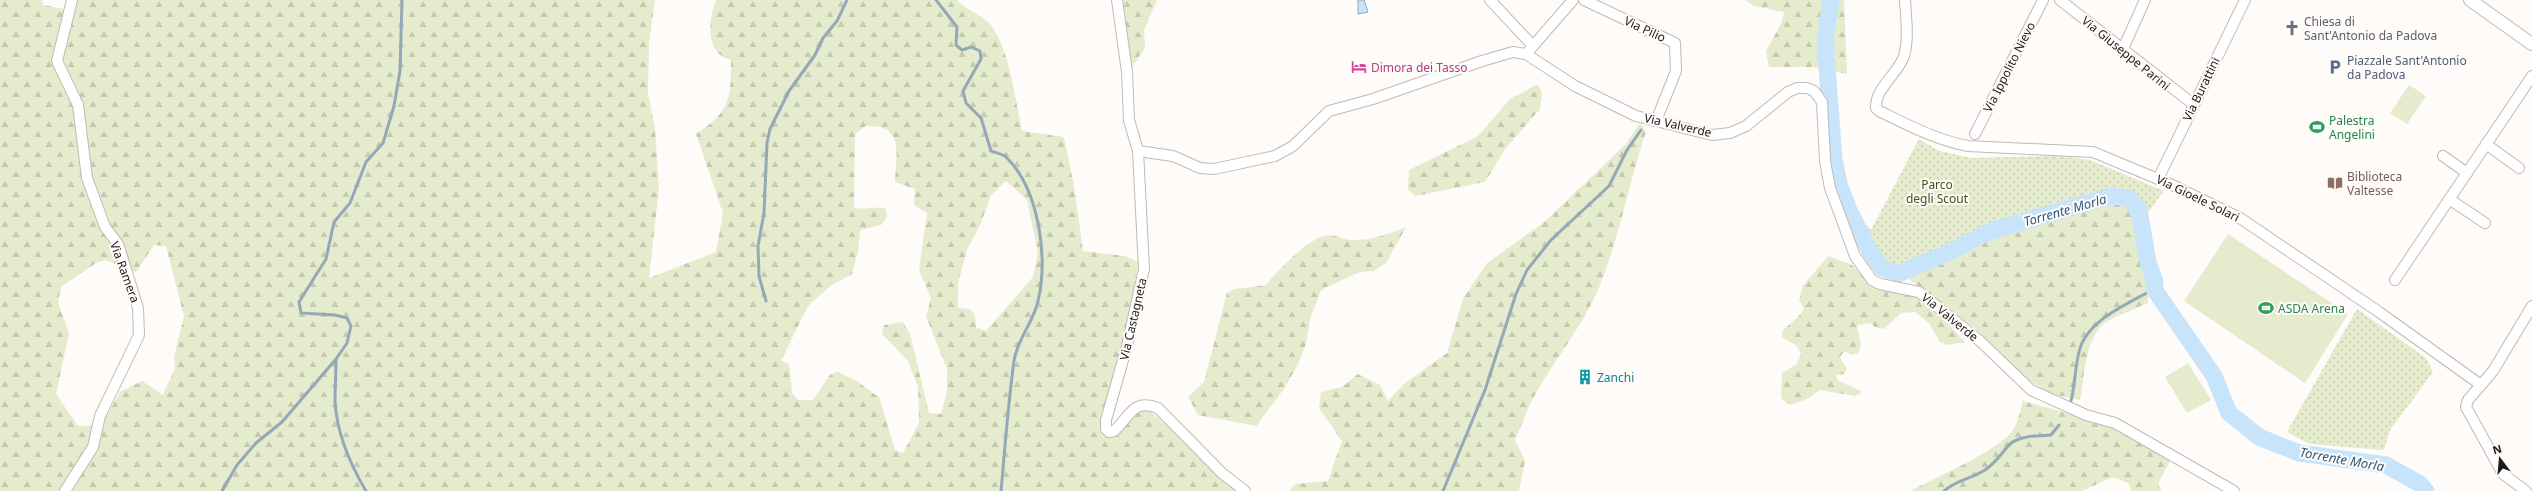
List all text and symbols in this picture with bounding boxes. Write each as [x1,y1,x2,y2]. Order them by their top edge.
street label: Via Pilio [1621,12,1669,46]
street label: Via Giuseppe Parini [2078,12,2174,94]
place label: Chiesa di Sant'Antonio da Padova [2304,13,2437,44]
street label: Via Ippolito Nievo [1979,19,2039,115]
church icon: Chiesa di Sant'Antonio da Padova [2283,19,2301,37]
place label: Piazzale Sant'Antonio da Padova [2347,52,2467,83]
street label: Via Burattini [2178,54,2224,124]
hotel icon: Dimora dei Tasso [1350,58,1368,76]
parking icon: Piazzale Sant'Antonio da Padova [2326,58,2344,76]
place label: Dimora dei Tasso [1371,59,1467,76]
street label: Via Valverde [1643,109,1714,141]
place label: Palestra Angelini [2329,112,2375,143]
sports icon: Palestra Angelini [2308,118,2326,136]
place label: Biblioteca Valtesse [2347,168,2402,199]
street label: Via Gioele Solari [2153,170,2243,226]
library icon: Biblioteca Valtesse [2326,174,2344,192]
park label: Parco degli Scout [1906,176,1969,207]
water label: Torrente Morla [2021,189,2109,230]
street label: Via Ramera [106,239,144,305]
street label: Via Castagneta [1115,276,1151,362]
street label: Via Valverde [1918,289,1982,345]
sports icon: ASDA Arena [2257,299,2275,317]
place label: ASDA Arena [2278,300,2345,317]
building icon: Zanchi [1576,368,1594,386]
place label: Zanchi [1597,369,1634,386]
north arrow [2480,439,2520,479]
text: N [2491,440,2503,457]
water label: Torrente Morla [2298,443,2386,475]

